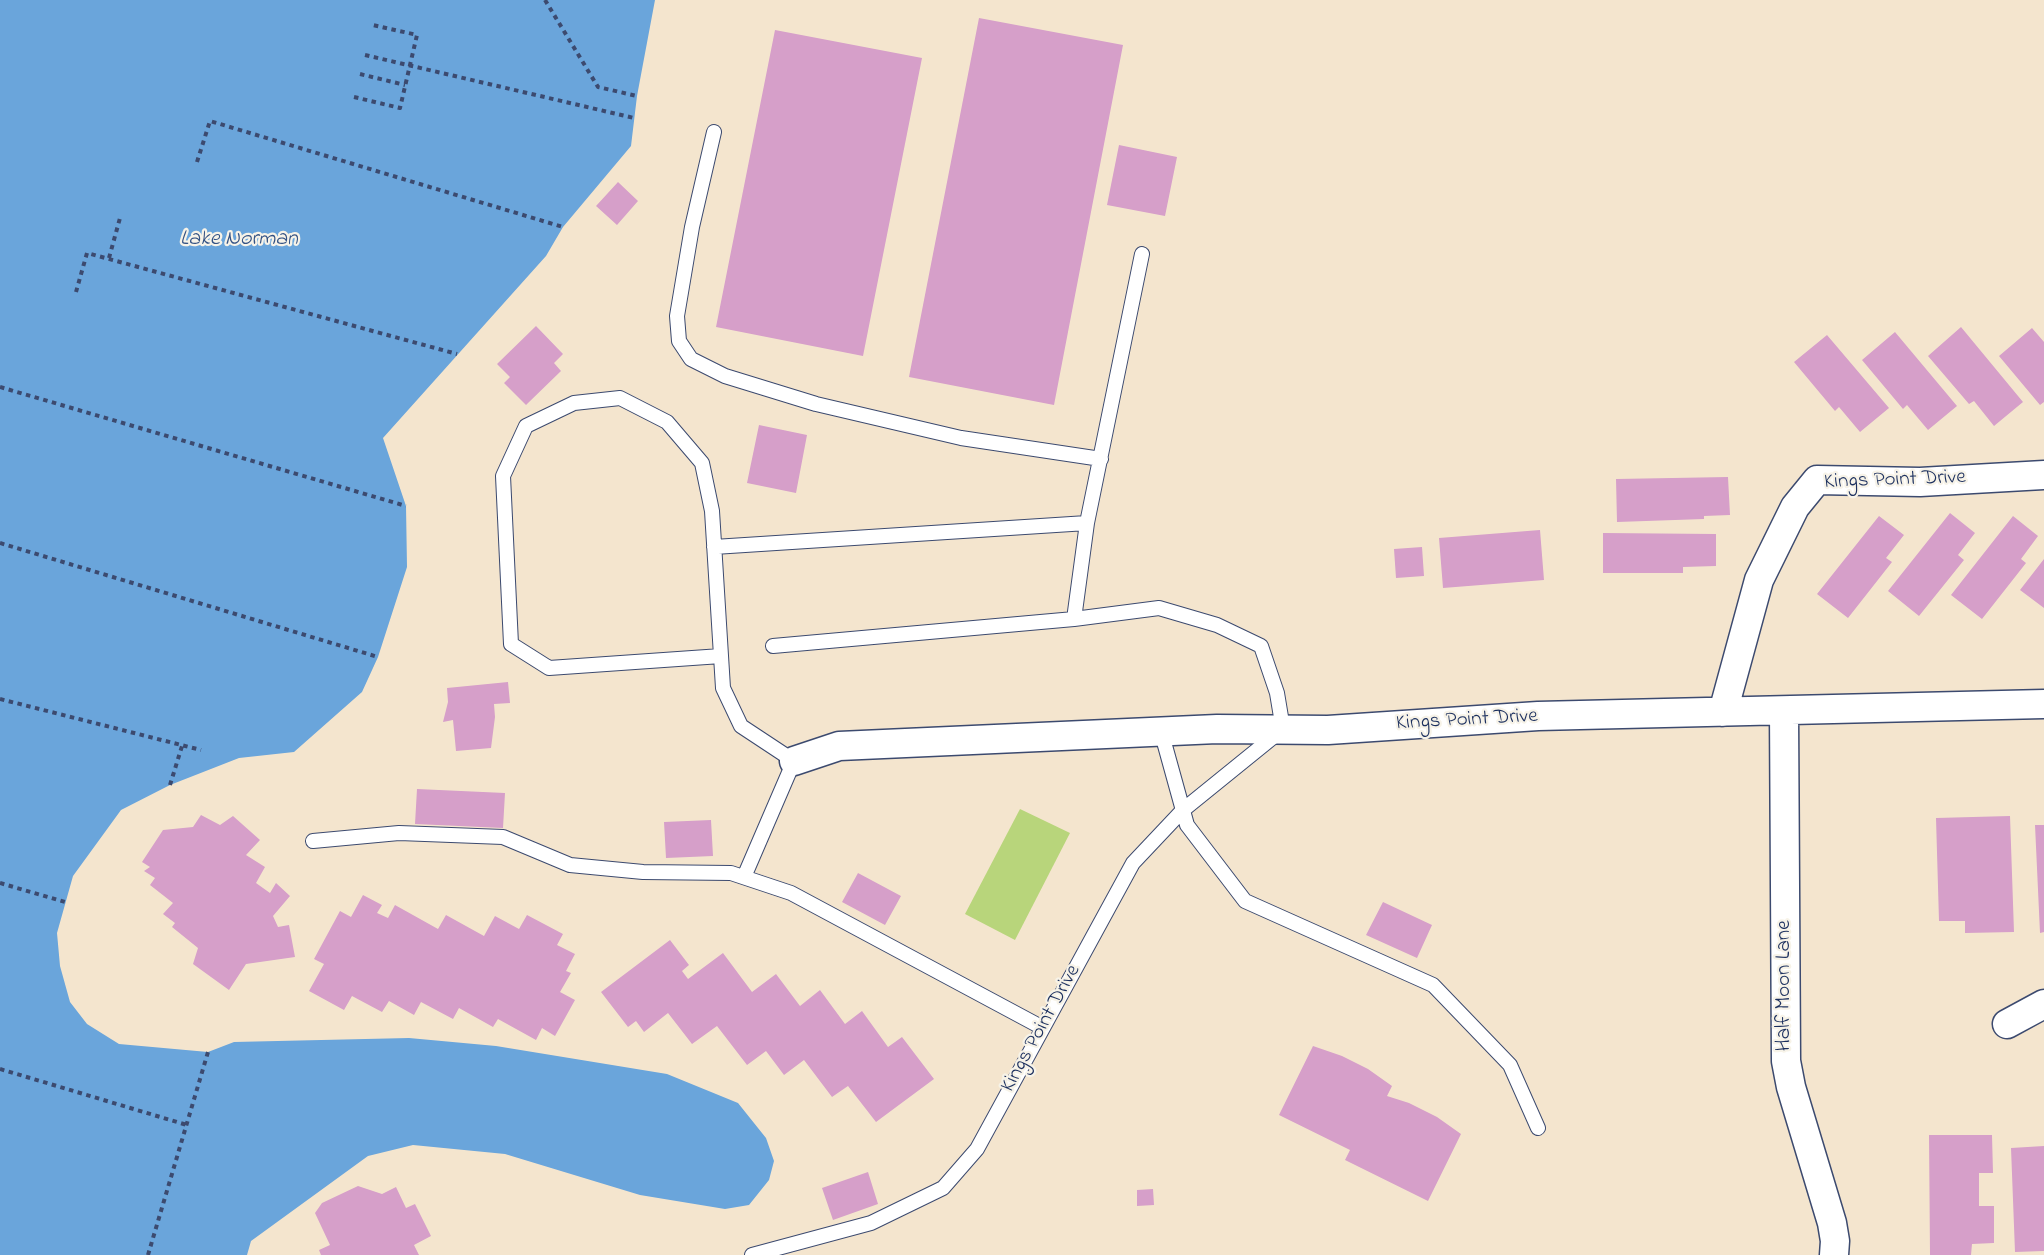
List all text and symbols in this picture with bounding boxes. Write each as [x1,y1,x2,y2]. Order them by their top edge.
water label: Lake Norman [180,227,298,253]
street label: Kings Point Drive [1824,466,1966,496]
street label: Kings Point Drive [1396,705,1538,737]
street label: Half Moon Lane [1773,920,1799,1052]
street label: Kings Point Drive [997,961,1087,1097]

